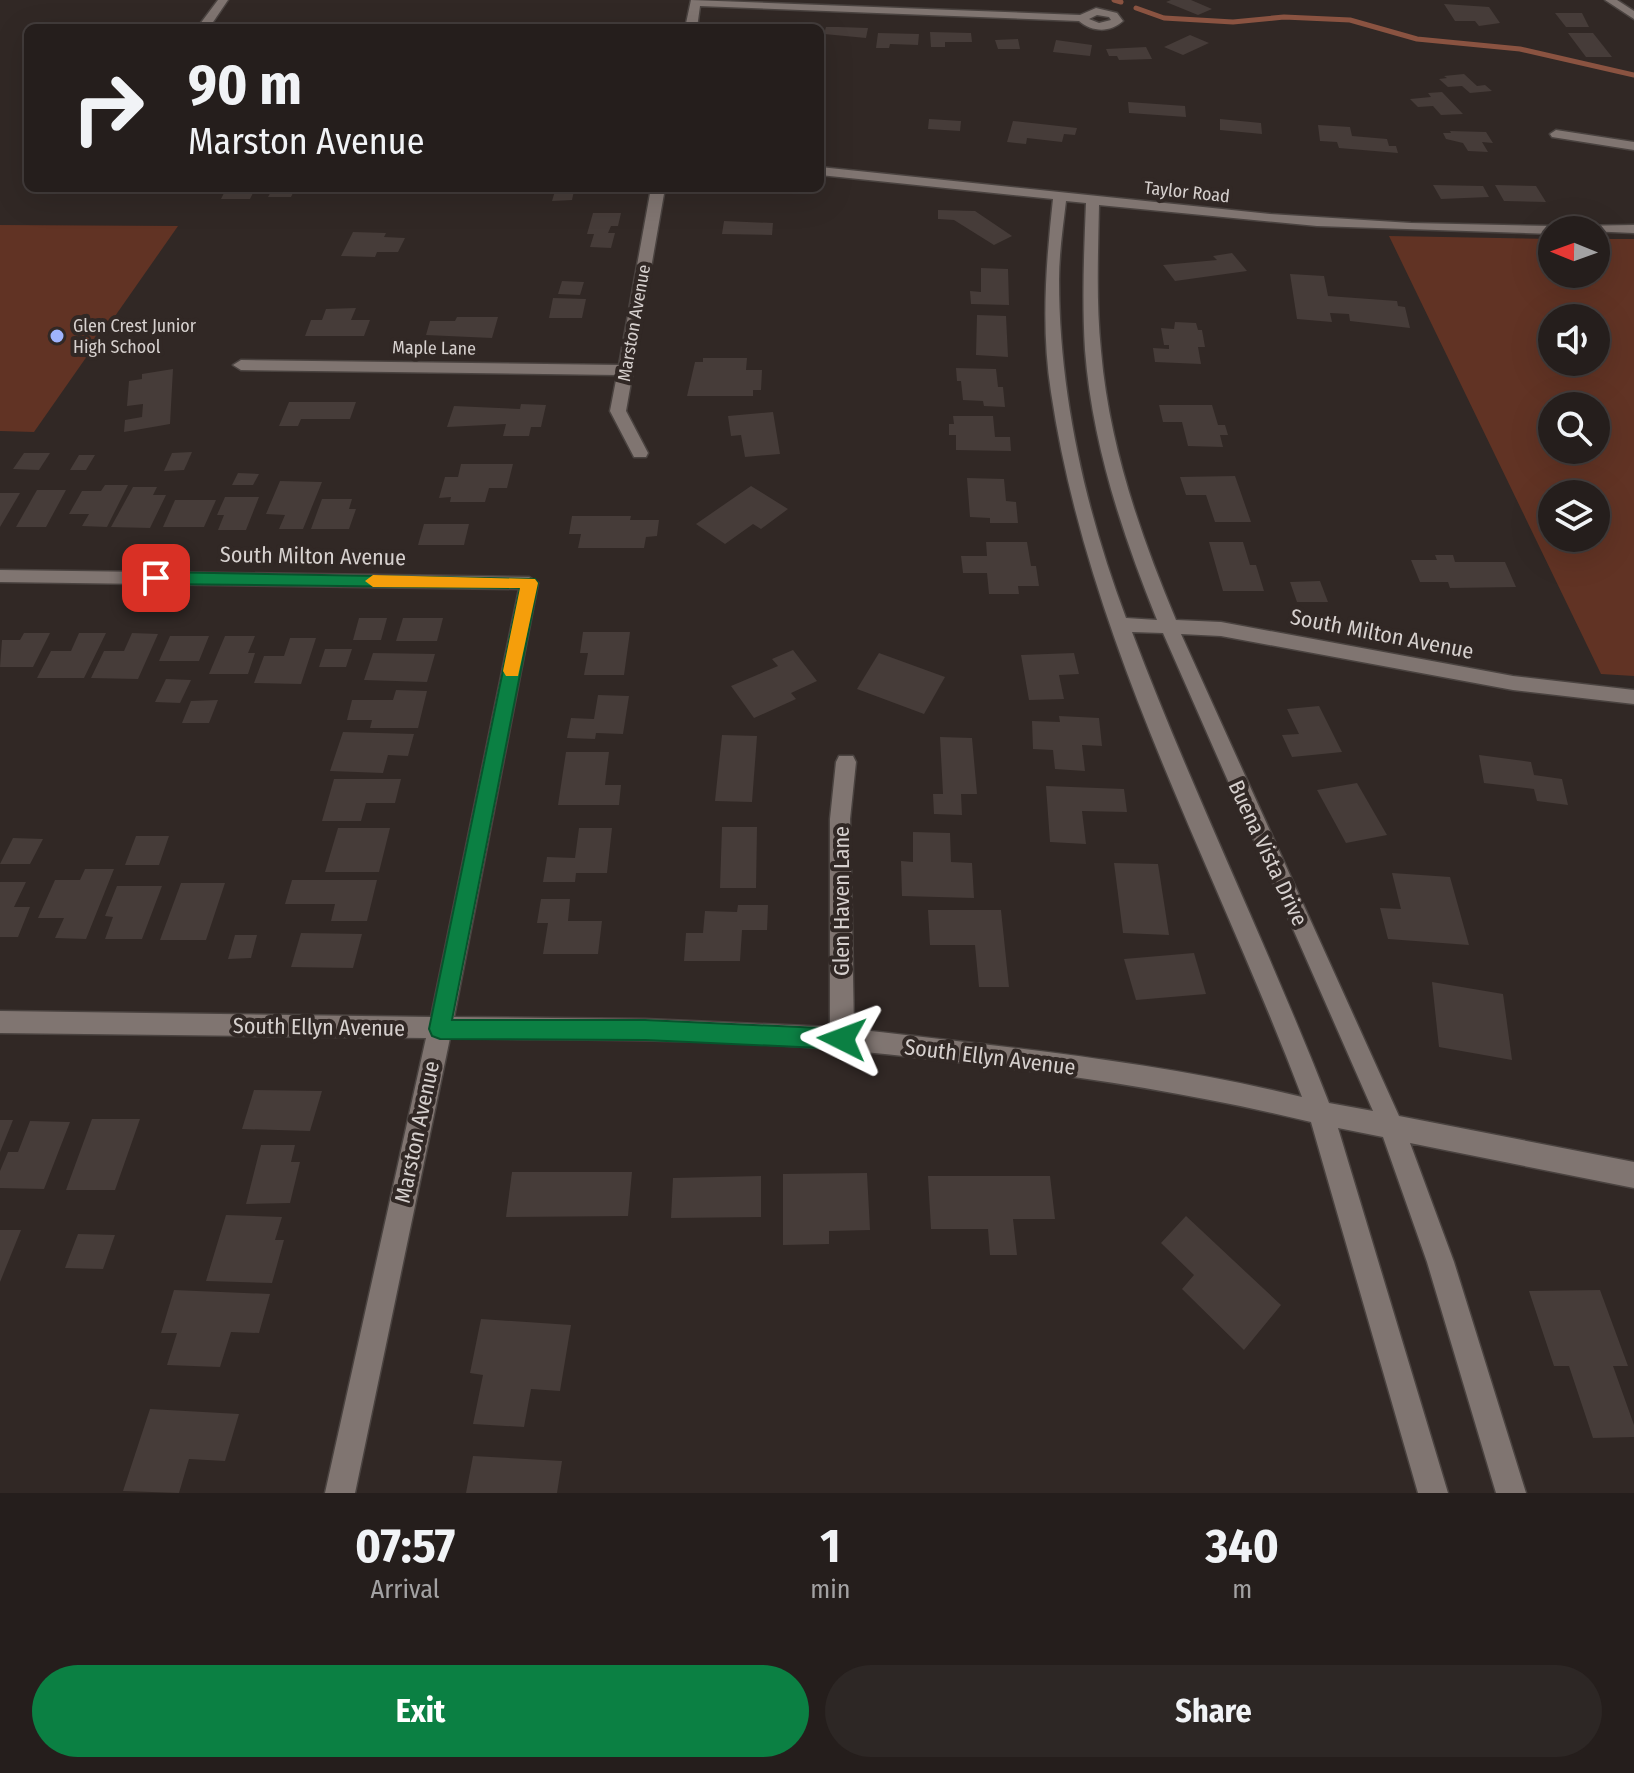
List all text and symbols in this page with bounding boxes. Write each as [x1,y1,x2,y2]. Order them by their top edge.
text: 90 m [188,52,302,119]
icon: right [56,56,160,160]
text: Marston Avenue [188,120,424,164]
street label: Taylor Road [1143,177,1231,207]
north arrow [1538,216,1610,288]
map controls [1538,216,1610,552]
street label: Marston Avenue [613,263,655,383]
button: sound [1538,304,1610,376]
place label: Glen Crest Junior High School [73,315,197,358]
marker: Glen Crest Junior High School [48,327,66,345]
street label: Maple Lane [392,336,476,360]
button: search [1538,392,1610,464]
button: layers [1538,480,1610,552]
street label: South Milton Avenue [220,541,406,571]
pin [122,544,190,612]
icon: arrive [134,556,178,600]
street label: South Milton Avenue [1288,603,1476,665]
street label: Buena Vista Drive [1222,776,1314,930]
street label: Glen Haven Lane [828,826,855,976]
position arrow [800,997,884,1081]
street label: South Ellyn Avenue [233,1012,405,1042]
street label: South Ellyn Avenue [903,1033,1077,1081]
street label: Marston Avenue [389,1059,445,1205]
text: 07:57 [355,1517,455,1575]
text: 1 [820,1517,840,1575]
text: 340 [1205,1517,1279,1575]
text: Arrival [371,1574,440,1605]
text: min [810,1574,850,1605]
text: m [1232,1574,1252,1605]
button: Exit [32,1665,809,1757]
button: Share [825,1665,1602,1757]

